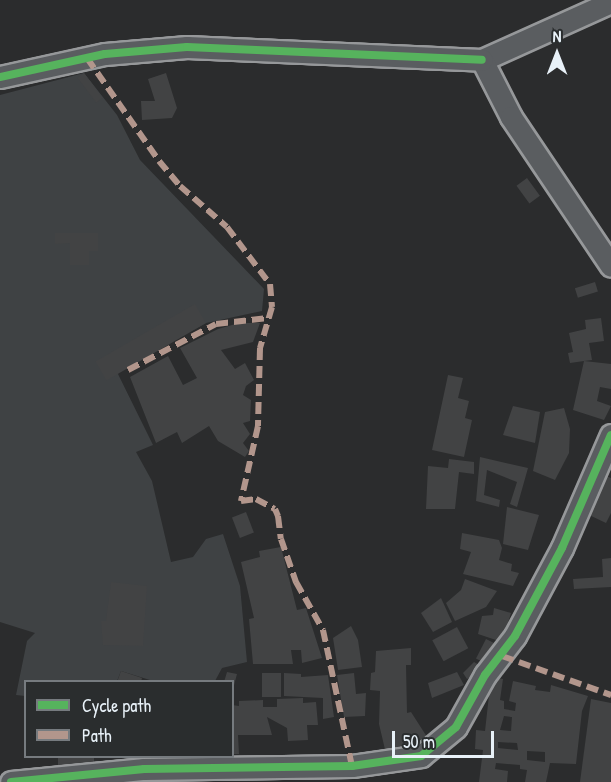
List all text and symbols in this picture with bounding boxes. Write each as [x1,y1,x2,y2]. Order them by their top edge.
north arrow [527,24,587,84]
text: N [553,25,561,47]
legend [24,680,234,758]
text: Cycle path [82,693,151,718]
scale bar [395,719,497,757]
text: Path [82,723,111,748]
text: 50 m [403,729,435,754]

